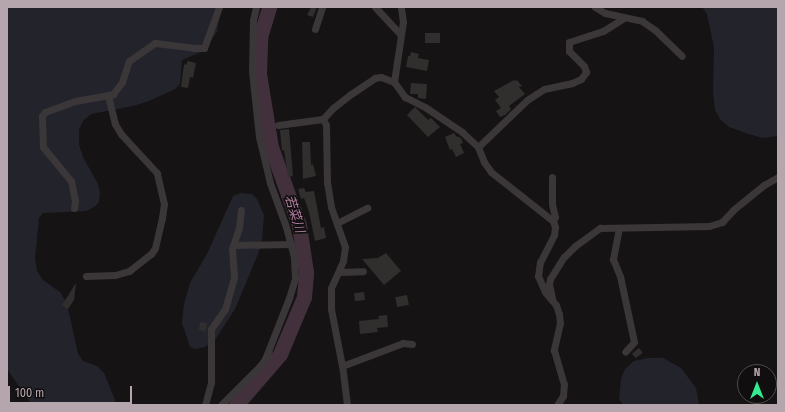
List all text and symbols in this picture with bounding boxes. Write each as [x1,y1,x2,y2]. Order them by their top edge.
water label: 若菜川 [281,193,307,235]
north arrow [737,364,777,404]
text: N [754,366,760,379]
scale bar [10,378,134,404]
text: 100 m [15,386,44,400]

